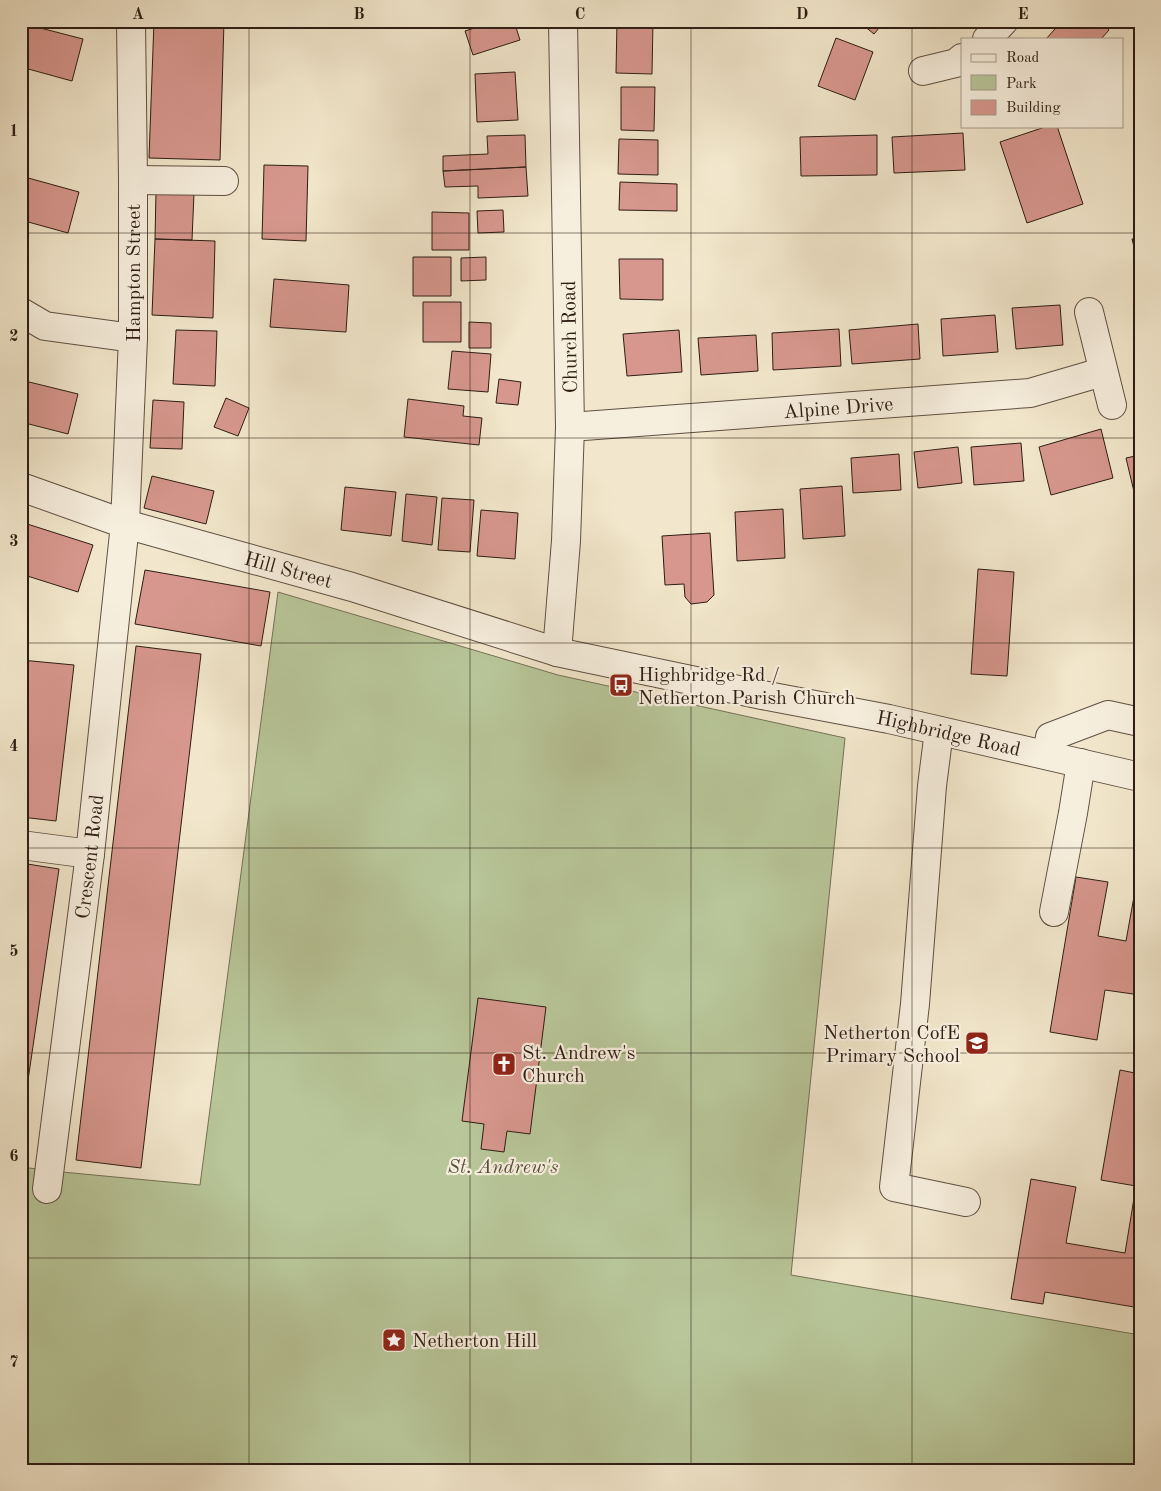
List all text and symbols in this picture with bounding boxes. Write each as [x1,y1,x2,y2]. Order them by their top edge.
text: A [132,7,144,23]
text: B [353,7,365,23]
text: C [575,7,585,23]
text: D [796,7,808,23]
text: E [1017,7,1029,23]
legend [961,38,1124,128]
text: Road [1006,51,1040,66]
text: Park [1006,77,1037,92]
text: Building [1006,101,1061,116]
text: 1 [9,124,19,140]
street label: Hampton Street [125,204,145,342]
street label: Church Road [560,280,582,394]
text: 2 [9,329,19,345]
street label: Alpine Drive [783,395,894,423]
text: 3 [9,534,19,550]
street label: Hill Street [242,550,334,593]
place label: Highbridge Rd / Netherton Parish Church [638,666,855,709]
bus stop icon: Highbridge Rd / Netherton Parish Church [608,672,634,698]
street label: Highbridge Road [875,709,1022,761]
text: 4 [9,739,19,755]
street label: Crescent Road [74,794,108,920]
text: 5 [9,944,19,960]
place label: Netherton CofE Primary School [823,1024,960,1067]
school or university icon: Netherton CofE Primary School [964,1030,990,1056]
place label: St. Andrew's Church [522,1044,636,1087]
church icon: St. Andrew's Church [491,1051,517,1077]
text: 6 [9,1149,19,1165]
park label: St. Andrew's [448,1158,558,1178]
place icon: Netherton Hill [381,1327,407,1353]
place label: Netherton Hill [412,1332,537,1352]
text: 7 [9,1355,19,1371]

